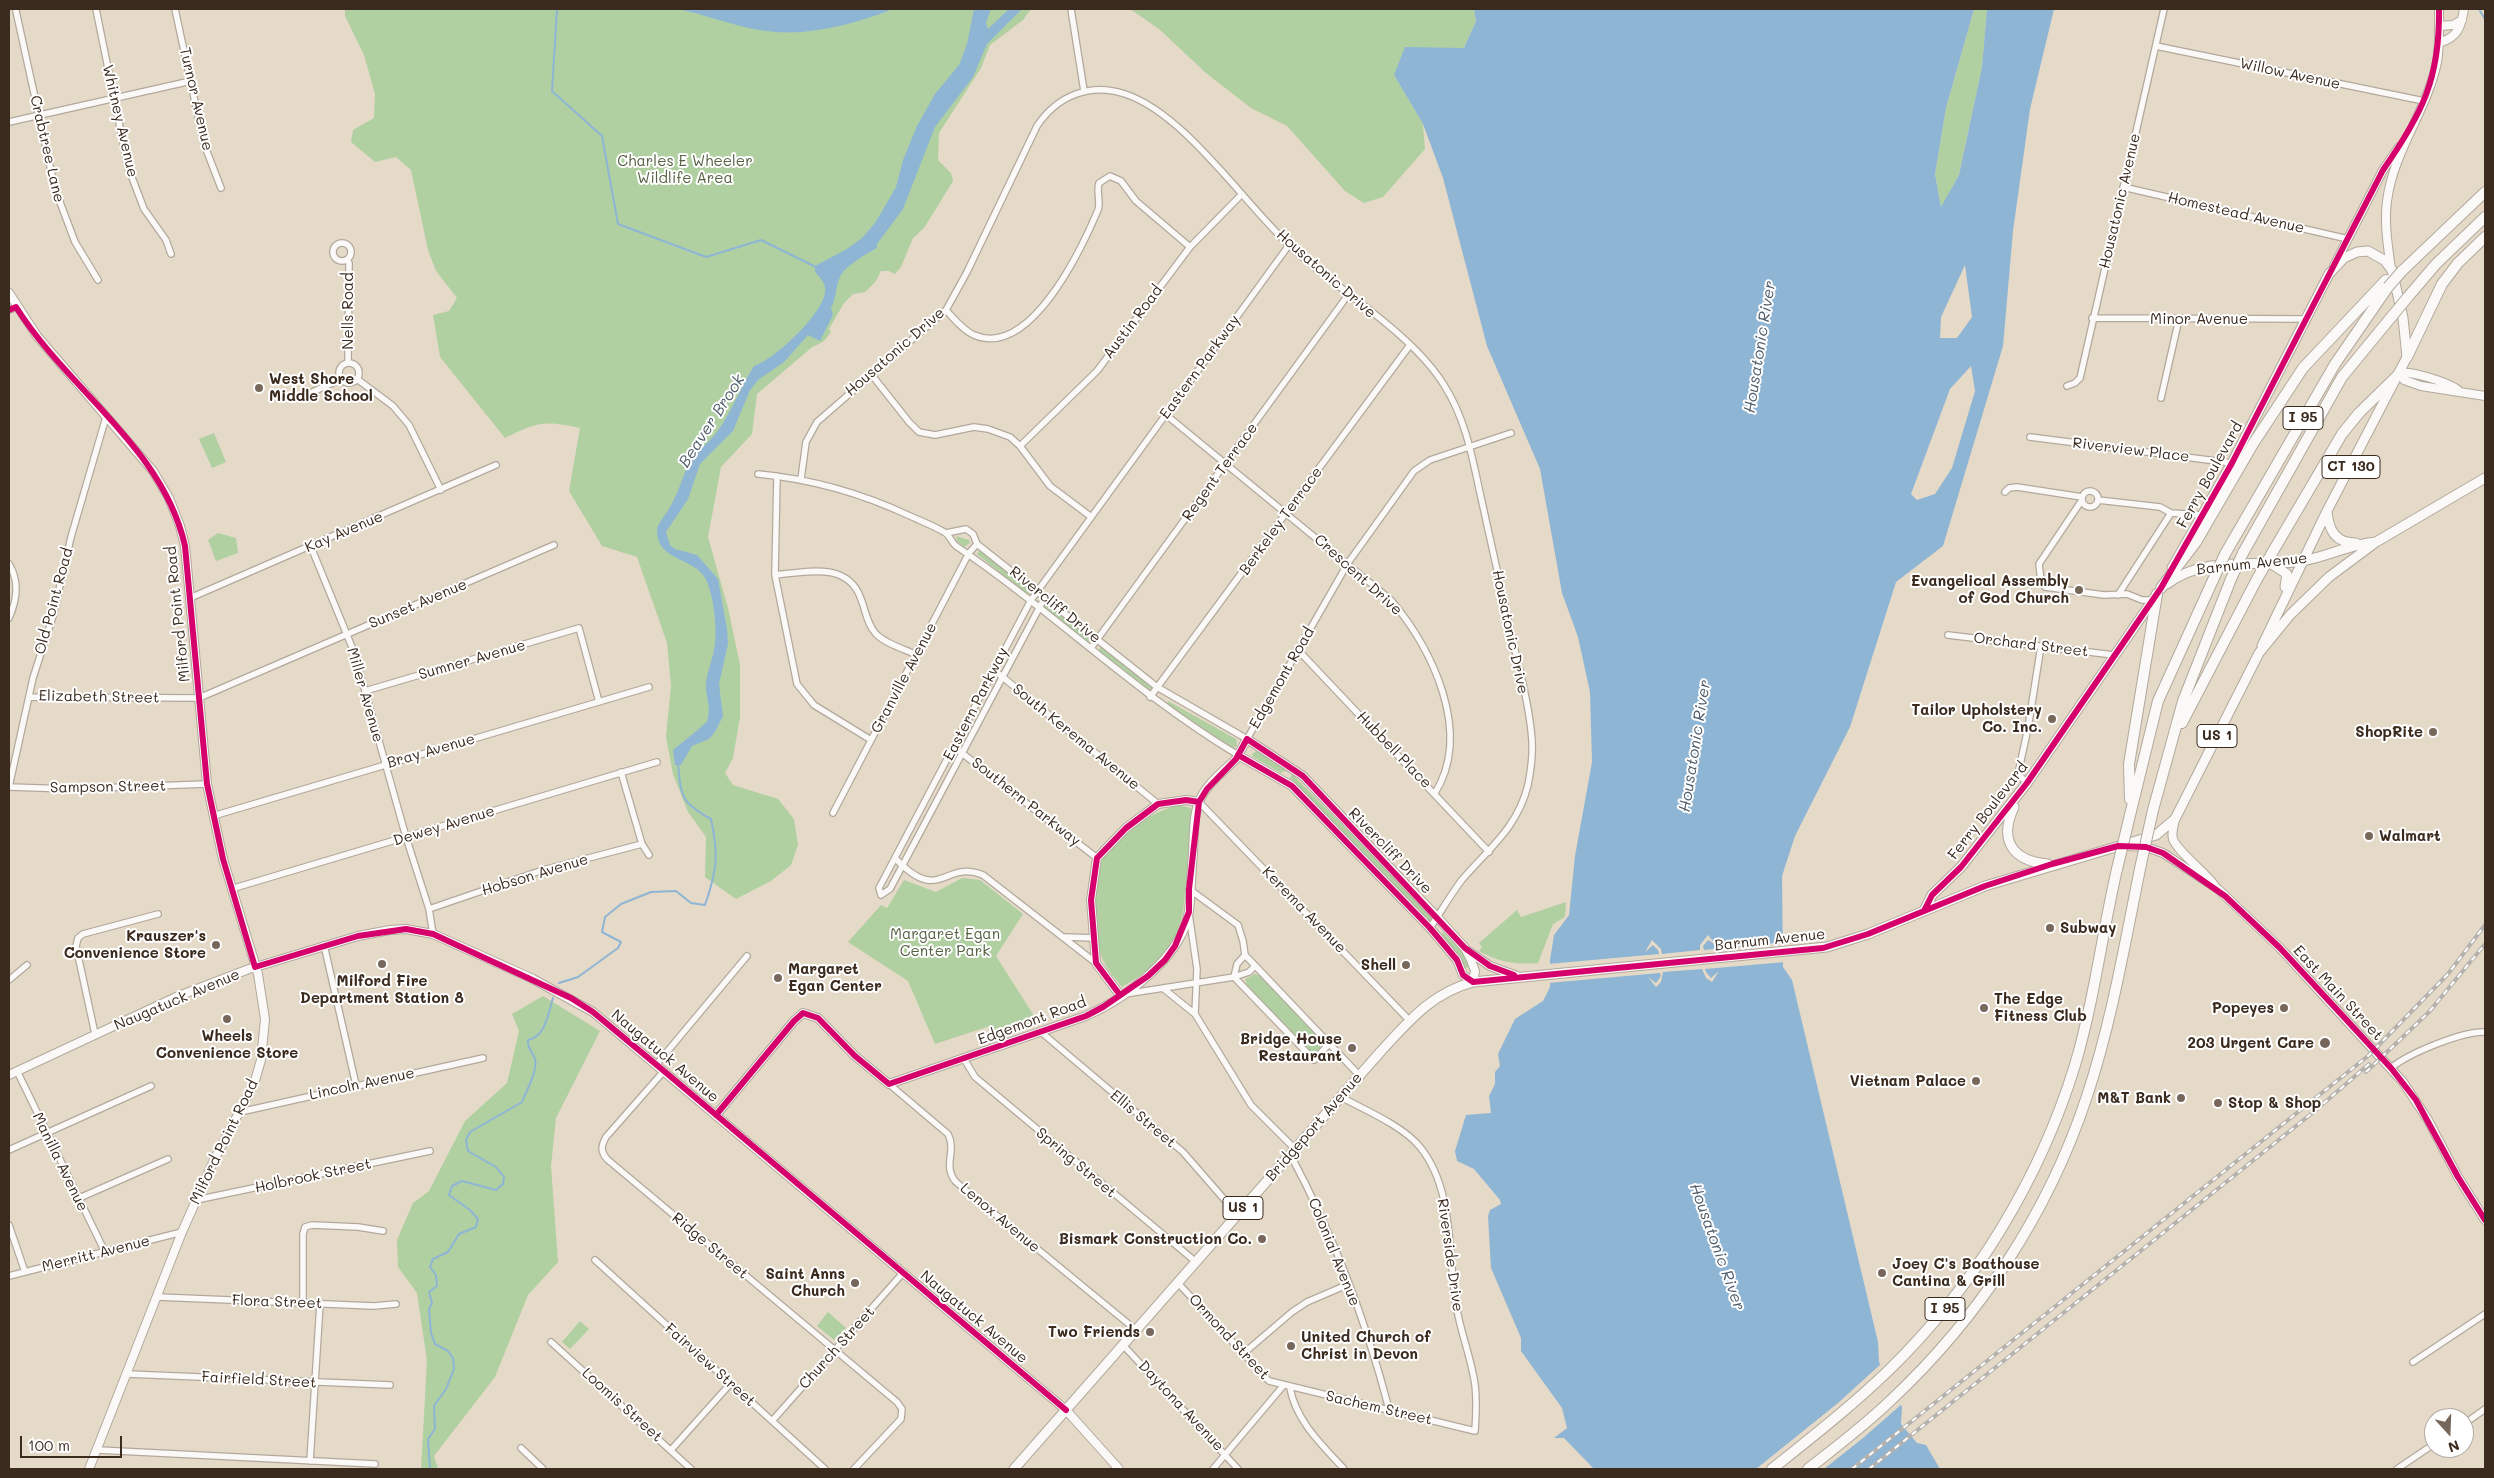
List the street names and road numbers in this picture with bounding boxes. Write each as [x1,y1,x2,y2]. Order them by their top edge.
street label: Turnor Avenue [175,46,217,152]
street label: Willow Avenue [2238,55,2342,93]
street label: Whitney Avenue [98,63,142,179]
street label: Crabtree Lane [26,94,68,204]
street label: Housatonic Avenue [2096,132,2144,270]
street label: Homestead Avenue [2166,189,2306,237]
street label: Housatonic Drive [1273,226,1379,322]
street label: Nells Road [339,272,357,350]
street label: Austin Road [1099,282,1167,362]
street label: Housatonic Drive [842,304,948,400]
street label: Minor Avenue [2150,310,2248,328]
street label: Eastern Parkway [1156,311,1244,423]
road number: I 95 [2283,406,2323,429]
street label: Regent Terrace [1178,419,1262,525]
street label: Ferry Boulevard [2173,419,2247,531]
street label: Riverview Place [2072,434,2190,466]
road number: CT 130 [2322,456,2380,478]
street label: Berkeley Terrace [1236,463,1326,579]
street label: Kay Avenue [302,508,386,556]
street label: Crescent Drive [1310,531,1406,619]
street label: Milford Point Road [162,545,194,683]
street label: Old Point Road [31,546,77,656]
street label: Barnum Avenue [2196,549,2308,579]
street label: Rivercliff Drive [1006,563,1104,647]
street label: Housatonic Drive [1488,568,1532,696]
street label: Sunset Avenue [366,575,470,633]
street label: Granville Avenue [867,620,941,736]
street label: Edgemont Road [1246,624,1318,732]
street label: Orchard Street [1973,629,2089,661]
street label: Sumner Avenue [416,636,528,684]
street label: Eastern Parkway [940,644,1012,764]
street label: Miller Avenue [343,646,387,744]
street label: South Kerema Avenue [1009,680,1143,794]
street label: Elizabeth Street [38,687,160,707]
street label: Hubbell Place [1353,708,1435,792]
road number: US 1 [2197,724,2237,748]
street label: Bray Avenue [385,730,477,772]
street label: Southern Parkway [968,754,1084,850]
street label: Ferry Boulevard [1944,759,2032,863]
street label: Sampson Street [50,777,166,797]
street label: Dewey Avenue [391,802,497,850]
street label: Rivercliff Drive [1345,804,1435,898]
street label: Hobson Avenue [480,850,590,900]
street label: Kerema Avenue [1258,863,1350,957]
street label: Barnum Avenue [1714,925,1826,955]
street label: East Main Street [2289,942,2387,1044]
street label: Naugatuck Avenue [111,965,243,1035]
street label: Edgemont Road [975,993,1089,1049]
street label: Naugatuck Avenue [608,1006,722,1106]
street label: Lincoln Avenue [308,1064,416,1104]
street label: Bridgeport Avenue [1262,1069,1366,1185]
street label: Milford Point Road [186,1077,262,1207]
street label: Ellis Street [1106,1086,1180,1152]
street label: Manilla Avenue [28,1110,92,1214]
street label: Spring Street [1032,1124,1120,1202]
street label: Holbrook Street [253,1155,373,1197]
street label: Lenox Avenue [956,1179,1044,1257]
street label: Colonial Avenue [1304,1195,1364,1309]
road number: US 1 [1223,1196,1263,1220]
street label: Riverside Drive [1433,1197,1467,1313]
street label: Ridge Street [668,1209,752,1283]
street label: Merritt Avenue [40,1232,152,1276]
street label: Naugatuck Avenue [917,1267,1031,1367]
street label: Ormond Street [1185,1290,1273,1384]
street label: Flora Street [231,1291,323,1313]
road number: I 95 [1925,1298,1965,1320]
street label: Church Street [795,1303,879,1393]
street label: Fairview Street [661,1320,759,1410]
street label: Daytona Avenue [1134,1357,1228,1455]
street label: Loomis Street [578,1364,666,1446]
street label: Fairfield Street [201,1368,317,1392]
street label: Sachem Street [1324,1387,1434,1429]

